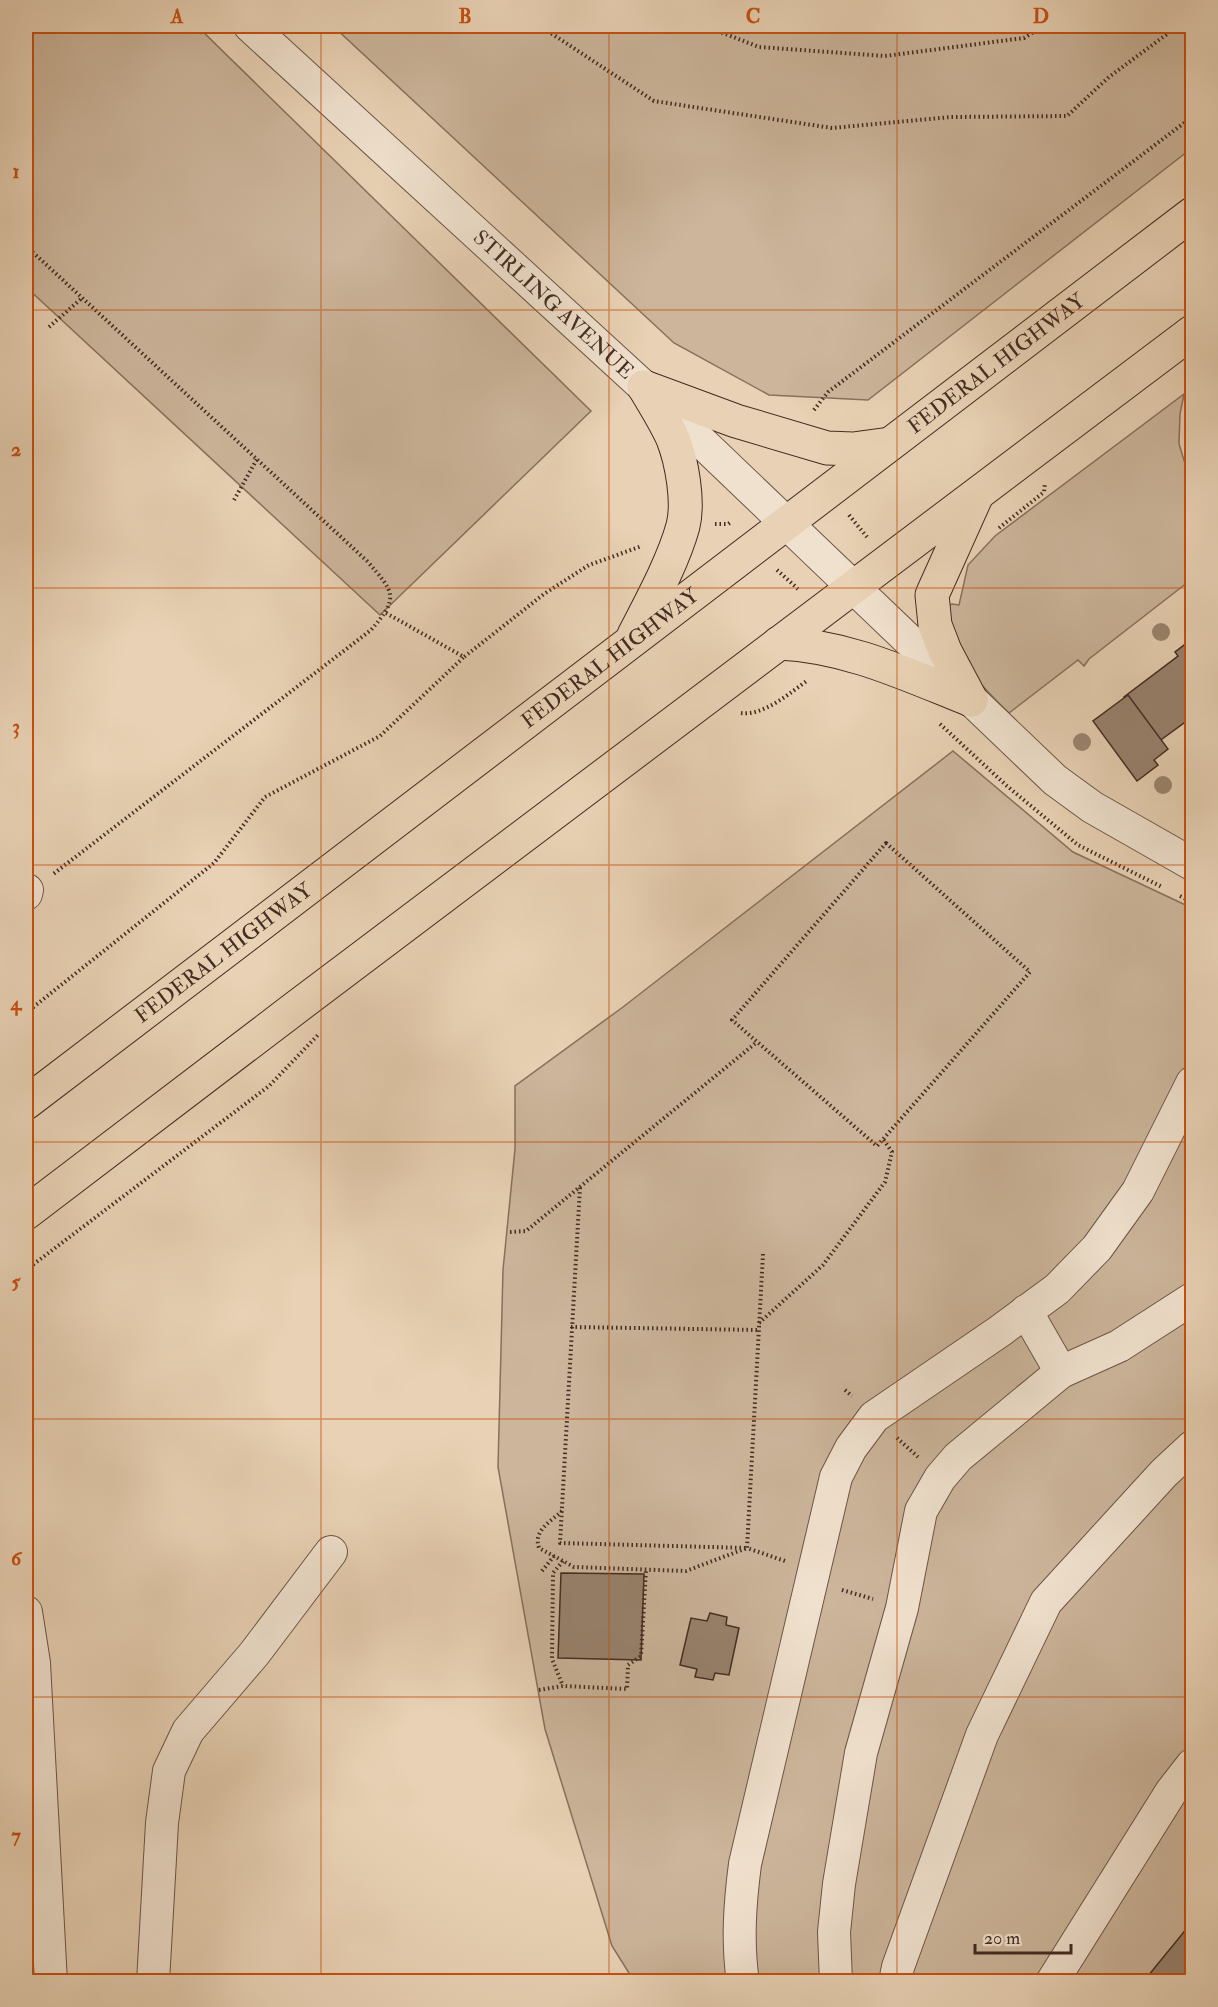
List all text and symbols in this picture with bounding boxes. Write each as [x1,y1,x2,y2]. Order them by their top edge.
text: A [170,4,184,29]
text: B [458,4,472,29]
text: C [746,4,760,29]
text: D [1033,4,1049,29]
text: 1 [12,159,20,184]
street label: STIRLING AVENUE [467,224,639,385]
street label: FEDERAL HIGHWAY [902,287,1091,440]
text: 2 [11,437,21,462]
street label: FEDERAL HIGHWAY [516,582,705,735]
text: 3 [12,714,20,739]
street label: FEDERAL HIGHWAY [129,876,318,1029]
text: 4 [10,991,23,1016]
text: 5 [12,1269,22,1294]
text: 6 [11,1546,23,1571]
text: 7 [11,1823,21,1848]
scale bar [975,1917,1071,1955]
text: 20 m [984,1927,1020,1950]

